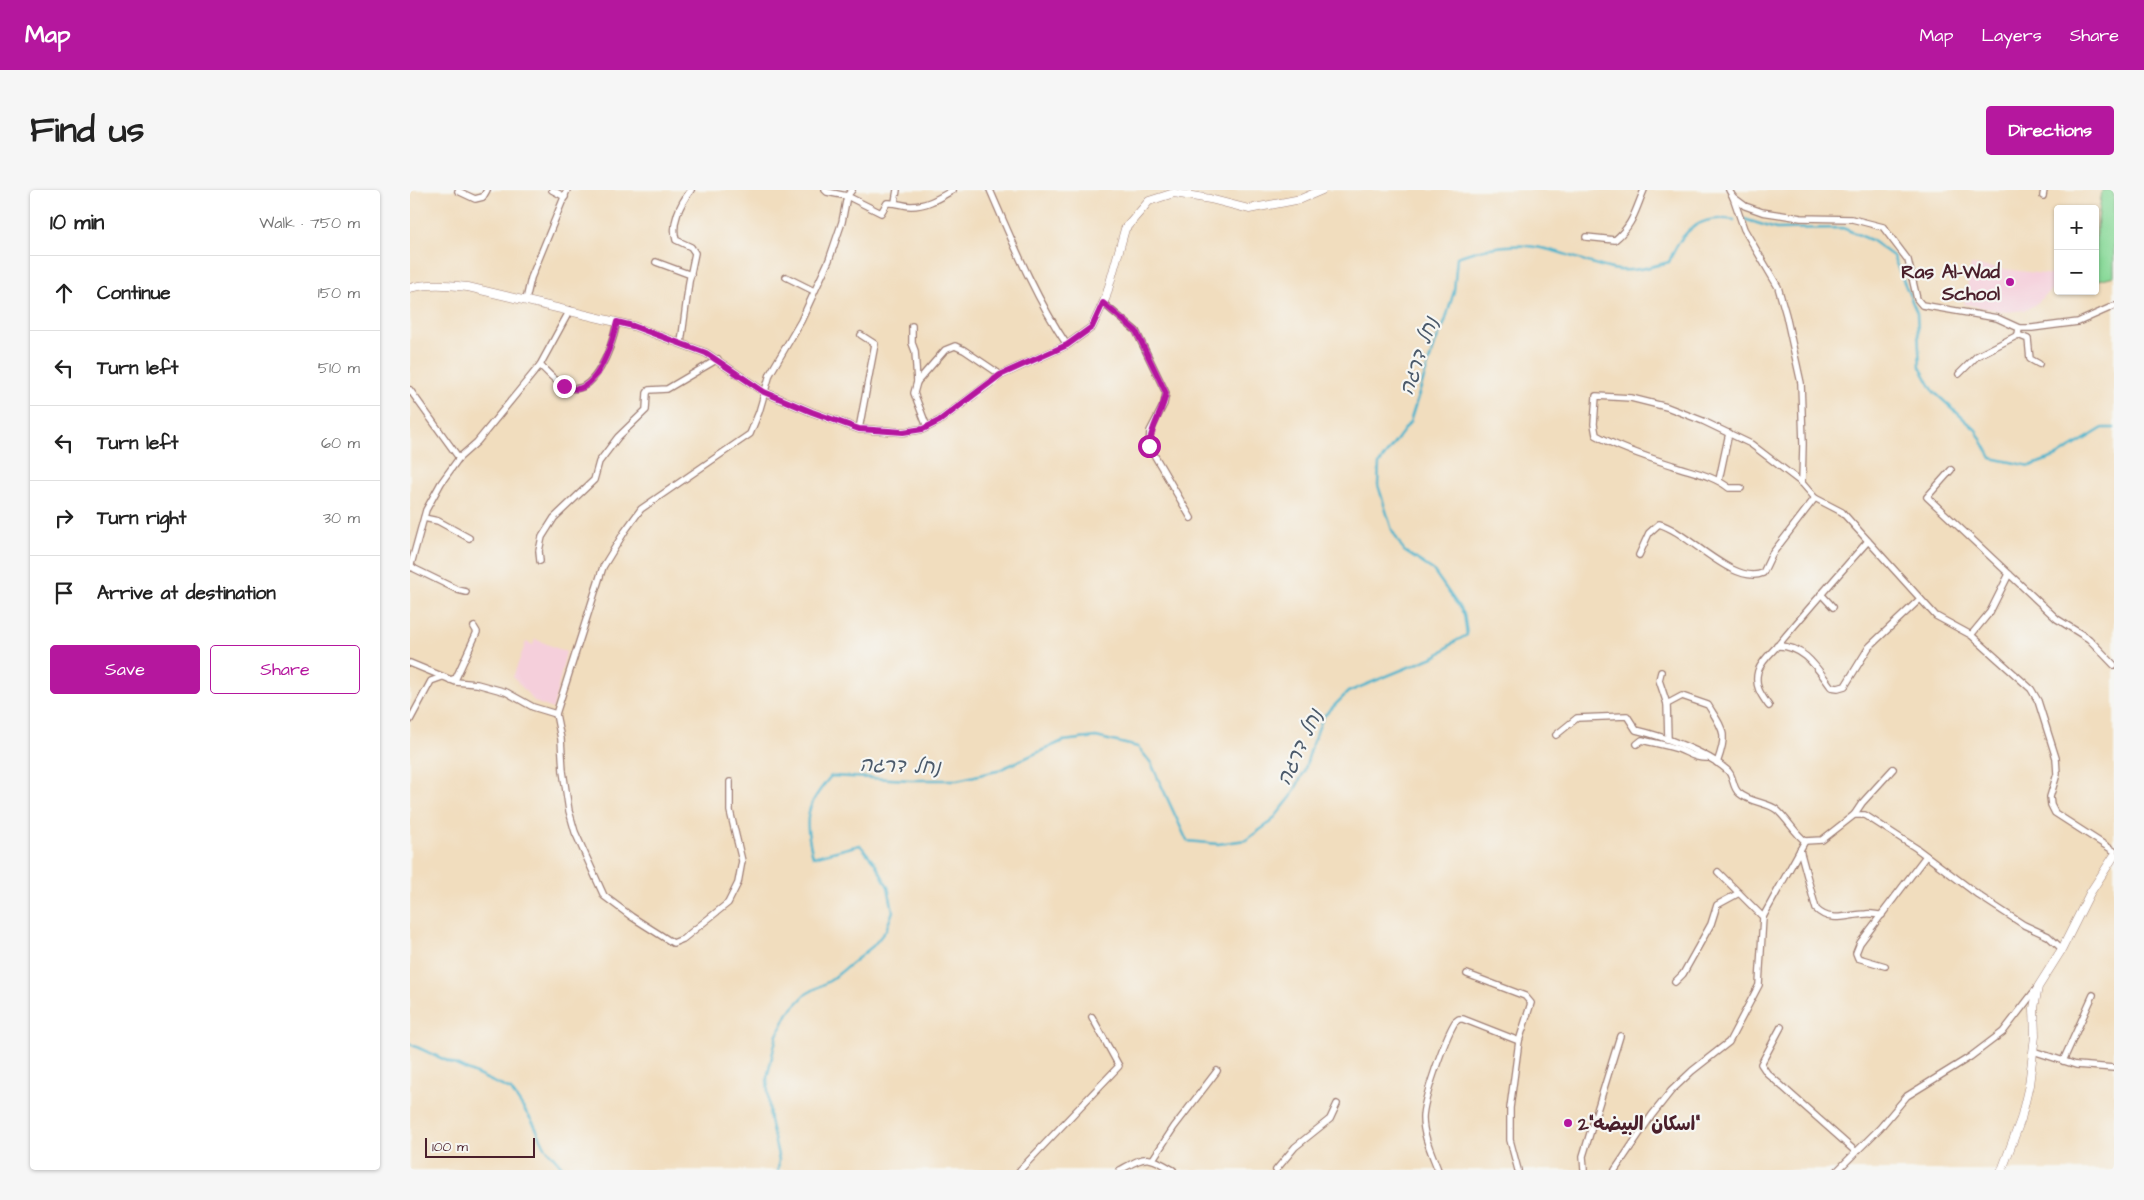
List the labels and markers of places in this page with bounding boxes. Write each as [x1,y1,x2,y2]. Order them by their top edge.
place label: Ras Al-Wad School [1901,259,2000,308]
marker: Ras Al-Wad School [2004,276,2016,288]
place label: اسكان البيضه"2" [1577,1111,1700,1138]
marker: اسكان البيضه"2" [1562,1117,1574,1129]

